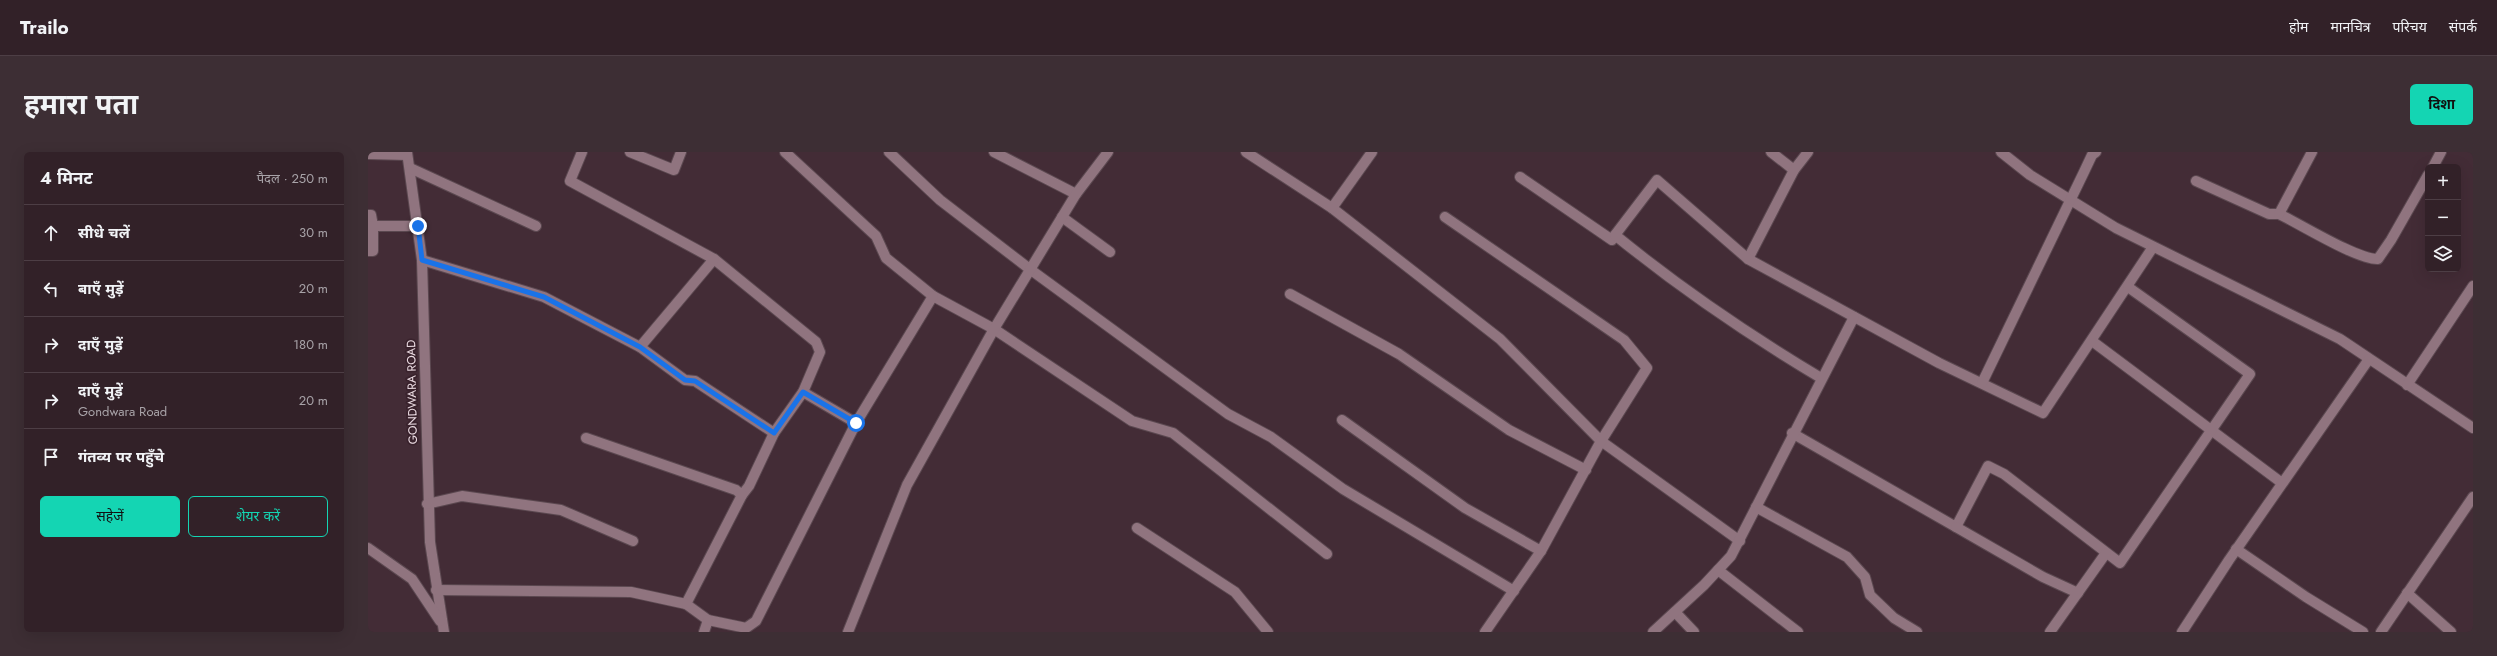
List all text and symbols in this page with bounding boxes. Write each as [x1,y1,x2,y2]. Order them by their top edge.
text: Trailo [20,14,69,41]
text: होम [2289,17,2308,37]
text: मानचित्र [2330,17,2371,37]
text: परिचय [2393,17,2427,37]
text: संपर्क [2449,17,2477,37]
text: हमारा पता [24,84,138,125]
button: दिशा [2410,84,2473,125]
map controls [2425,164,2461,272]
button: + [2425,164,2461,200]
text: 4 मिनट [40,166,93,190]
text: पैदल · 250 m [257,169,328,188]
button: − [2425,200,2461,236]
route end [409,217,427,235]
icon: ahead [40,222,62,244]
text: सीधे चलें [78,222,130,244]
text: 30 m [299,223,328,242]
button: layers [2425,236,2461,272]
icon: left [40,278,62,300]
text: बाएँ मुड़ें [78,278,124,300]
text: 20 m [299,279,328,298]
icon: right [40,334,62,356]
text: दाएँ मुड़ें [78,334,123,356]
text: 180 m [293,335,328,354]
street label: GONDWARA ROAD [402,340,422,444]
text: दाएँ मुड़ें [78,380,123,402]
icon: right [40,390,62,412]
text: 20 m [299,391,328,410]
text: Gondwara Road [78,402,167,421]
route start [847,414,865,432]
icon: arrive [40,446,62,468]
text: गंतव्य पर पहुँचे [78,446,164,468]
button: सहेजें [40,496,180,537]
button: शेयर करें [188,496,328,537]

